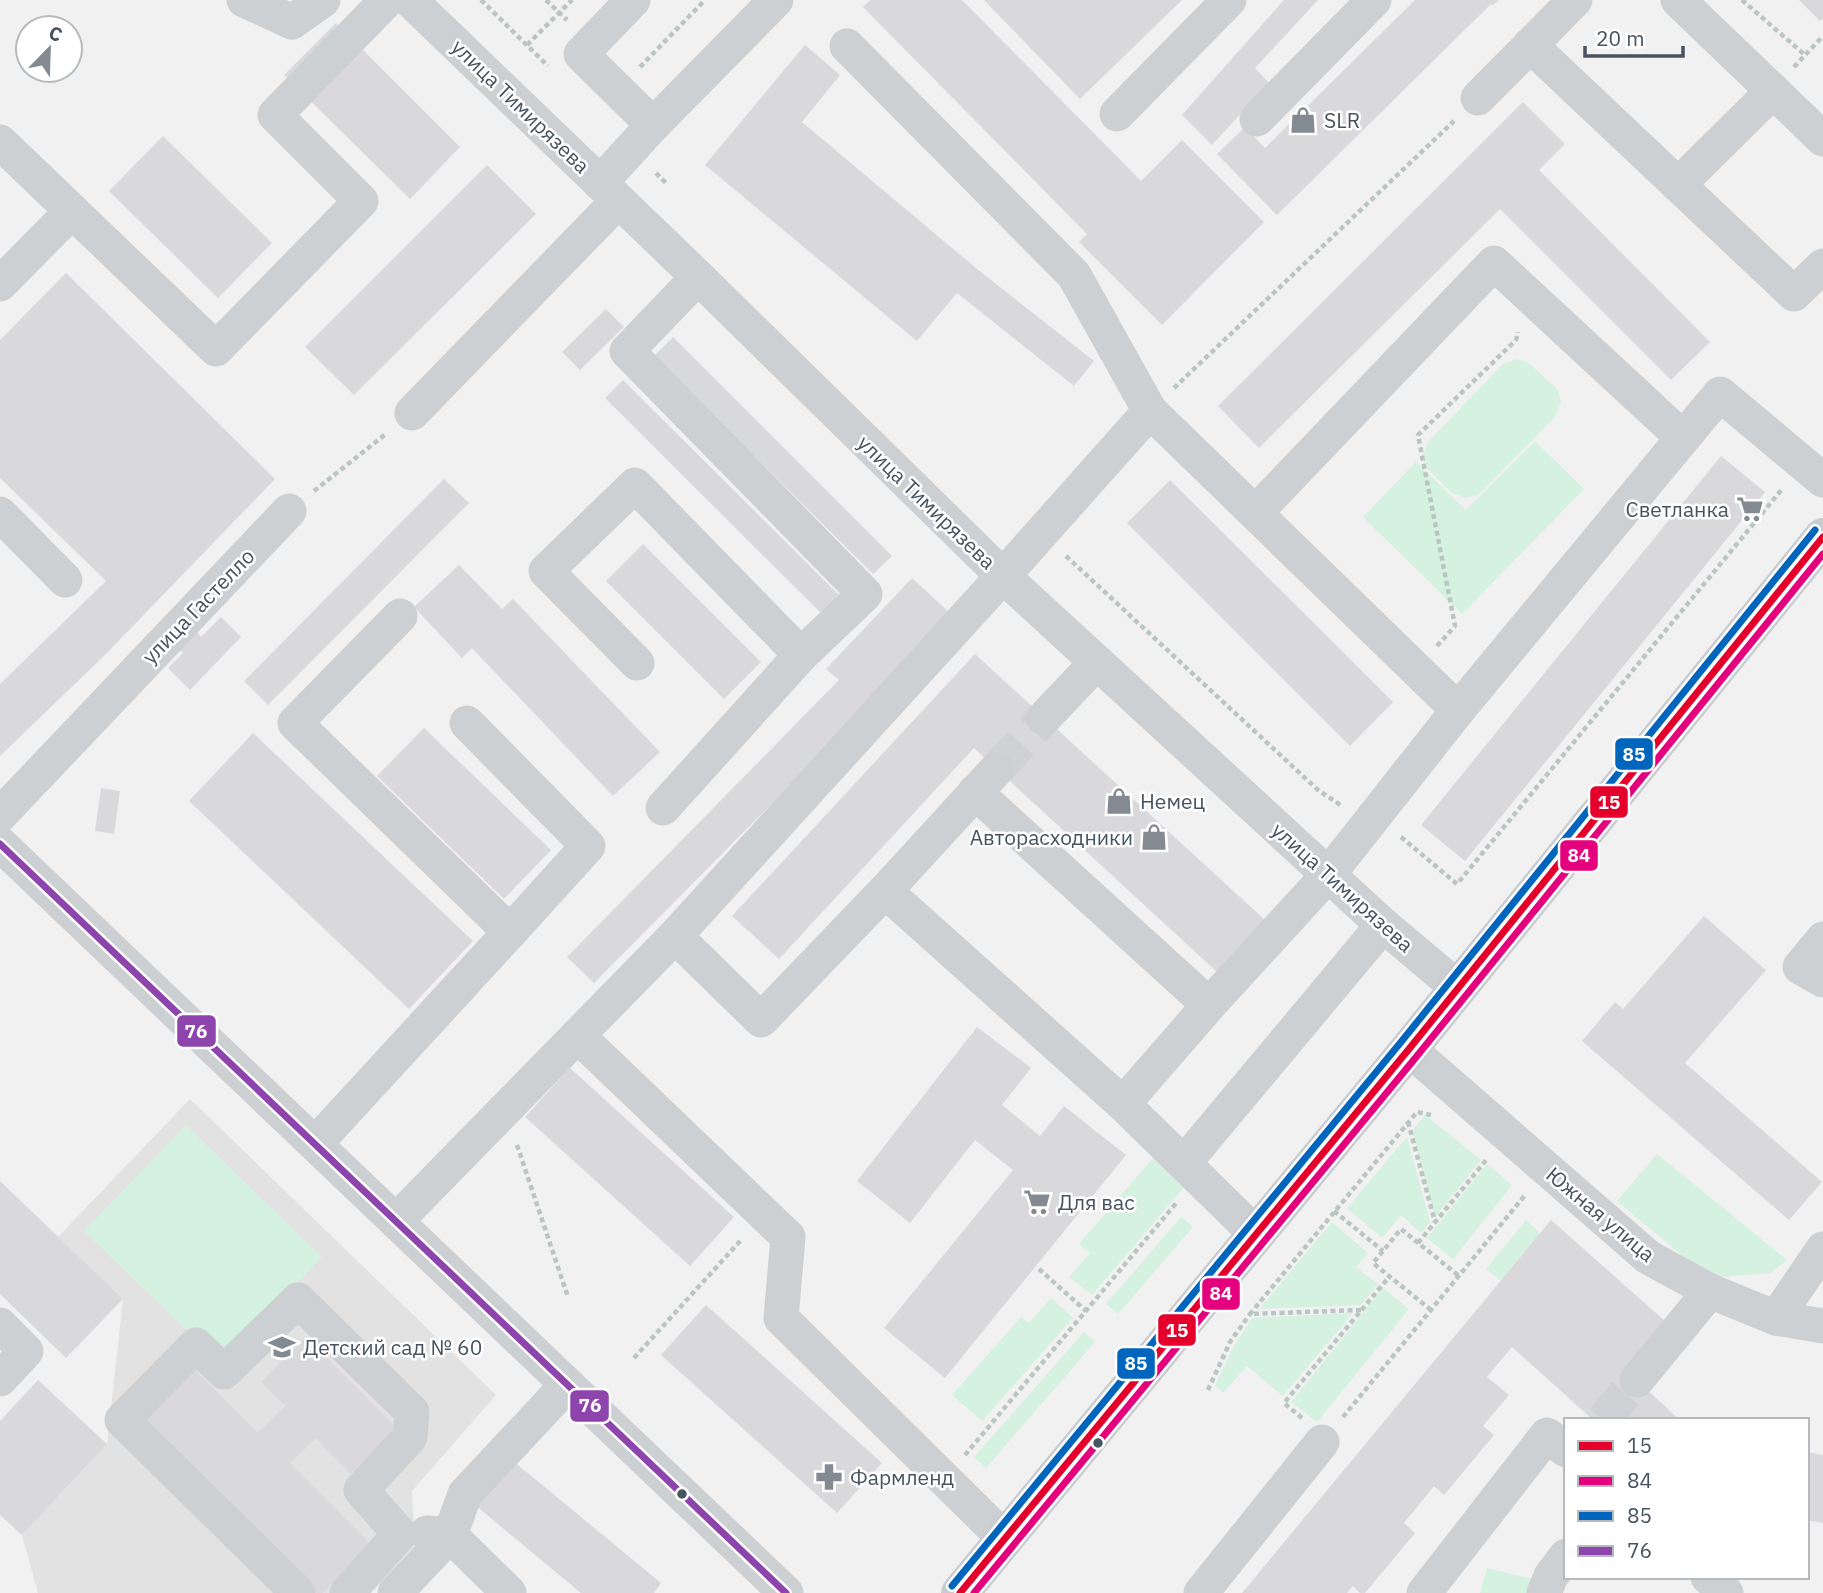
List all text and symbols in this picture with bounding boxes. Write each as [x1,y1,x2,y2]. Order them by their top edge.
north arrow [14,14,84,84]
scale bar [1585,14,1683,58]
text: С [45,20,66,47]
text: 20 m [1596,24,1645,52]
street label: улица Тимирязева [446,33,596,179]
shop icon: SLR [1288,105,1318,135]
place label: SLR [1324,106,1360,134]
street label: улица Тимирязева [852,429,1002,575]
supermarket icon: Светланка [1735,494,1765,524]
place label: Светланка [1626,495,1729,523]
street label: улица Гастелло [136,542,260,670]
line badge: 85 [1614,737,1654,771]
text: 85 [1623,742,1645,766]
line badge: 15 [1589,785,1629,819]
shop icon: Немец [1104,786,1134,816]
place label: Немец [1140,787,1206,815]
text: 15 [1598,790,1620,814]
street label: улица Тимирязева [1266,816,1420,958]
shop icon: Авторасходники [1139,822,1169,852]
place label: Авторасходники [970,823,1133,851]
line badge: 84 [1559,839,1599,872]
text: 84 [1568,843,1590,867]
line badge: 76 [176,1014,217,1048]
text: 76 [185,1019,207,1043]
street label: Южная улица [1541,1160,1661,1268]
supermarket icon: Для вас [1022,1187,1052,1217]
place label: Для вас [1058,1188,1135,1216]
line badge: 84 [1201,1277,1241,1311]
text: 84 [1210,1281,1232,1305]
line badge: 15 [1157,1313,1197,1347]
text: 15 [1166,1318,1188,1342]
school or university icon: Детский сад № 60 [267,1332,297,1362]
place label: Детский сад № 60 [303,1333,482,1361]
line badge: 85 [1116,1347,1156,1380]
text: 85 [1125,1351,1147,1375]
line badge: 76 [569,1389,610,1423]
text: 76 [579,1393,601,1417]
legend [1564,1418,1809,1579]
text: 15 [1627,1431,1652,1459]
unlabelled marker [1091,1436,1105,1450]
pharmacy icon: Фармленд [814,1462,844,1492]
place label: Фармленд [850,1463,954,1491]
text: 84 [1627,1466,1652,1494]
unlabelled marker [675,1487,689,1501]
text: 85 [1627,1501,1652,1529]
text: 76 [1627,1536,1652,1564]

